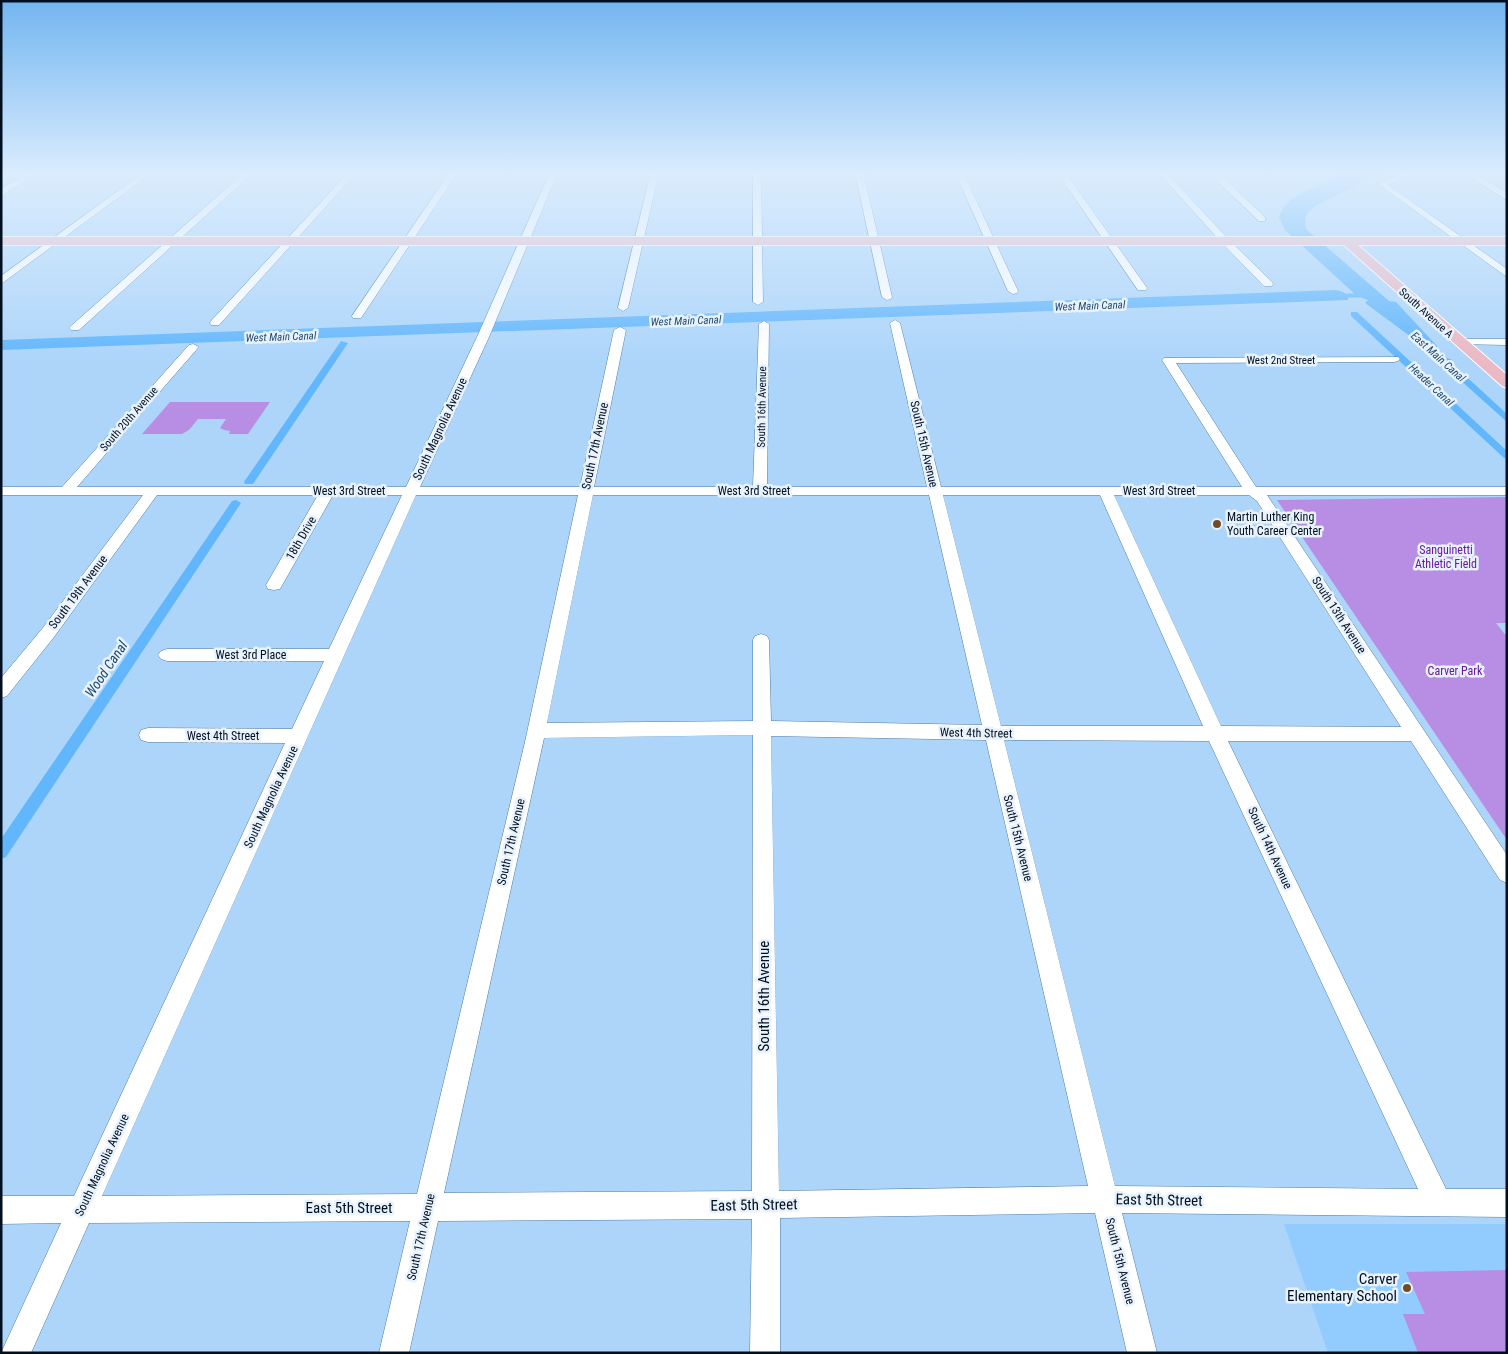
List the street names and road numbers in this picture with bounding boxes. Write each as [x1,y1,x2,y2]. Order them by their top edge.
street label: South Avenue A [1396,285,1456,341]
street label: West 2nd Street [1247,354,1315,367]
street label: South 16th Avenue [755,366,769,448]
street label: South Magnolia Avenue [410,375,470,482]
street label: South 20th Avenue [97,384,161,454]
street label: South 15th Avenue [907,399,941,489]
street label: South 17th Avenue [579,401,611,491]
street label: West 3rd Street [313,484,386,498]
street label: West 3rd Street [718,484,791,498]
street label: West 3rd Street [1123,484,1196,498]
street label: 18th Drive [283,513,319,562]
street label: South 19th Avenue [46,552,110,632]
street label: South 13th Avenue [1309,574,1369,656]
street label: West 3rd Place [216,648,287,662]
street label: West 4th Street [940,725,1013,741]
street label: West 4th Street [187,729,260,743]
street label: South Magnolia Avenue [241,743,301,850]
street label: South 15th Avenue [1000,793,1036,883]
street label: South 17th Avenue [494,797,528,887]
street label: South 14th Avenue [1245,805,1295,891]
street label: South 16th Avenue [755,941,773,1051]
street label: South Magnolia Avenue [72,1111,132,1218]
street label: East 5th Street [1115,1190,1203,1210]
street label: South 17th Avenue [404,1192,438,1282]
street label: East 5th Street [710,1195,798,1215]
street label: East 5th Street [305,1199,393,1217]
street label: South 15th Avenue [1102,1216,1138,1306]

